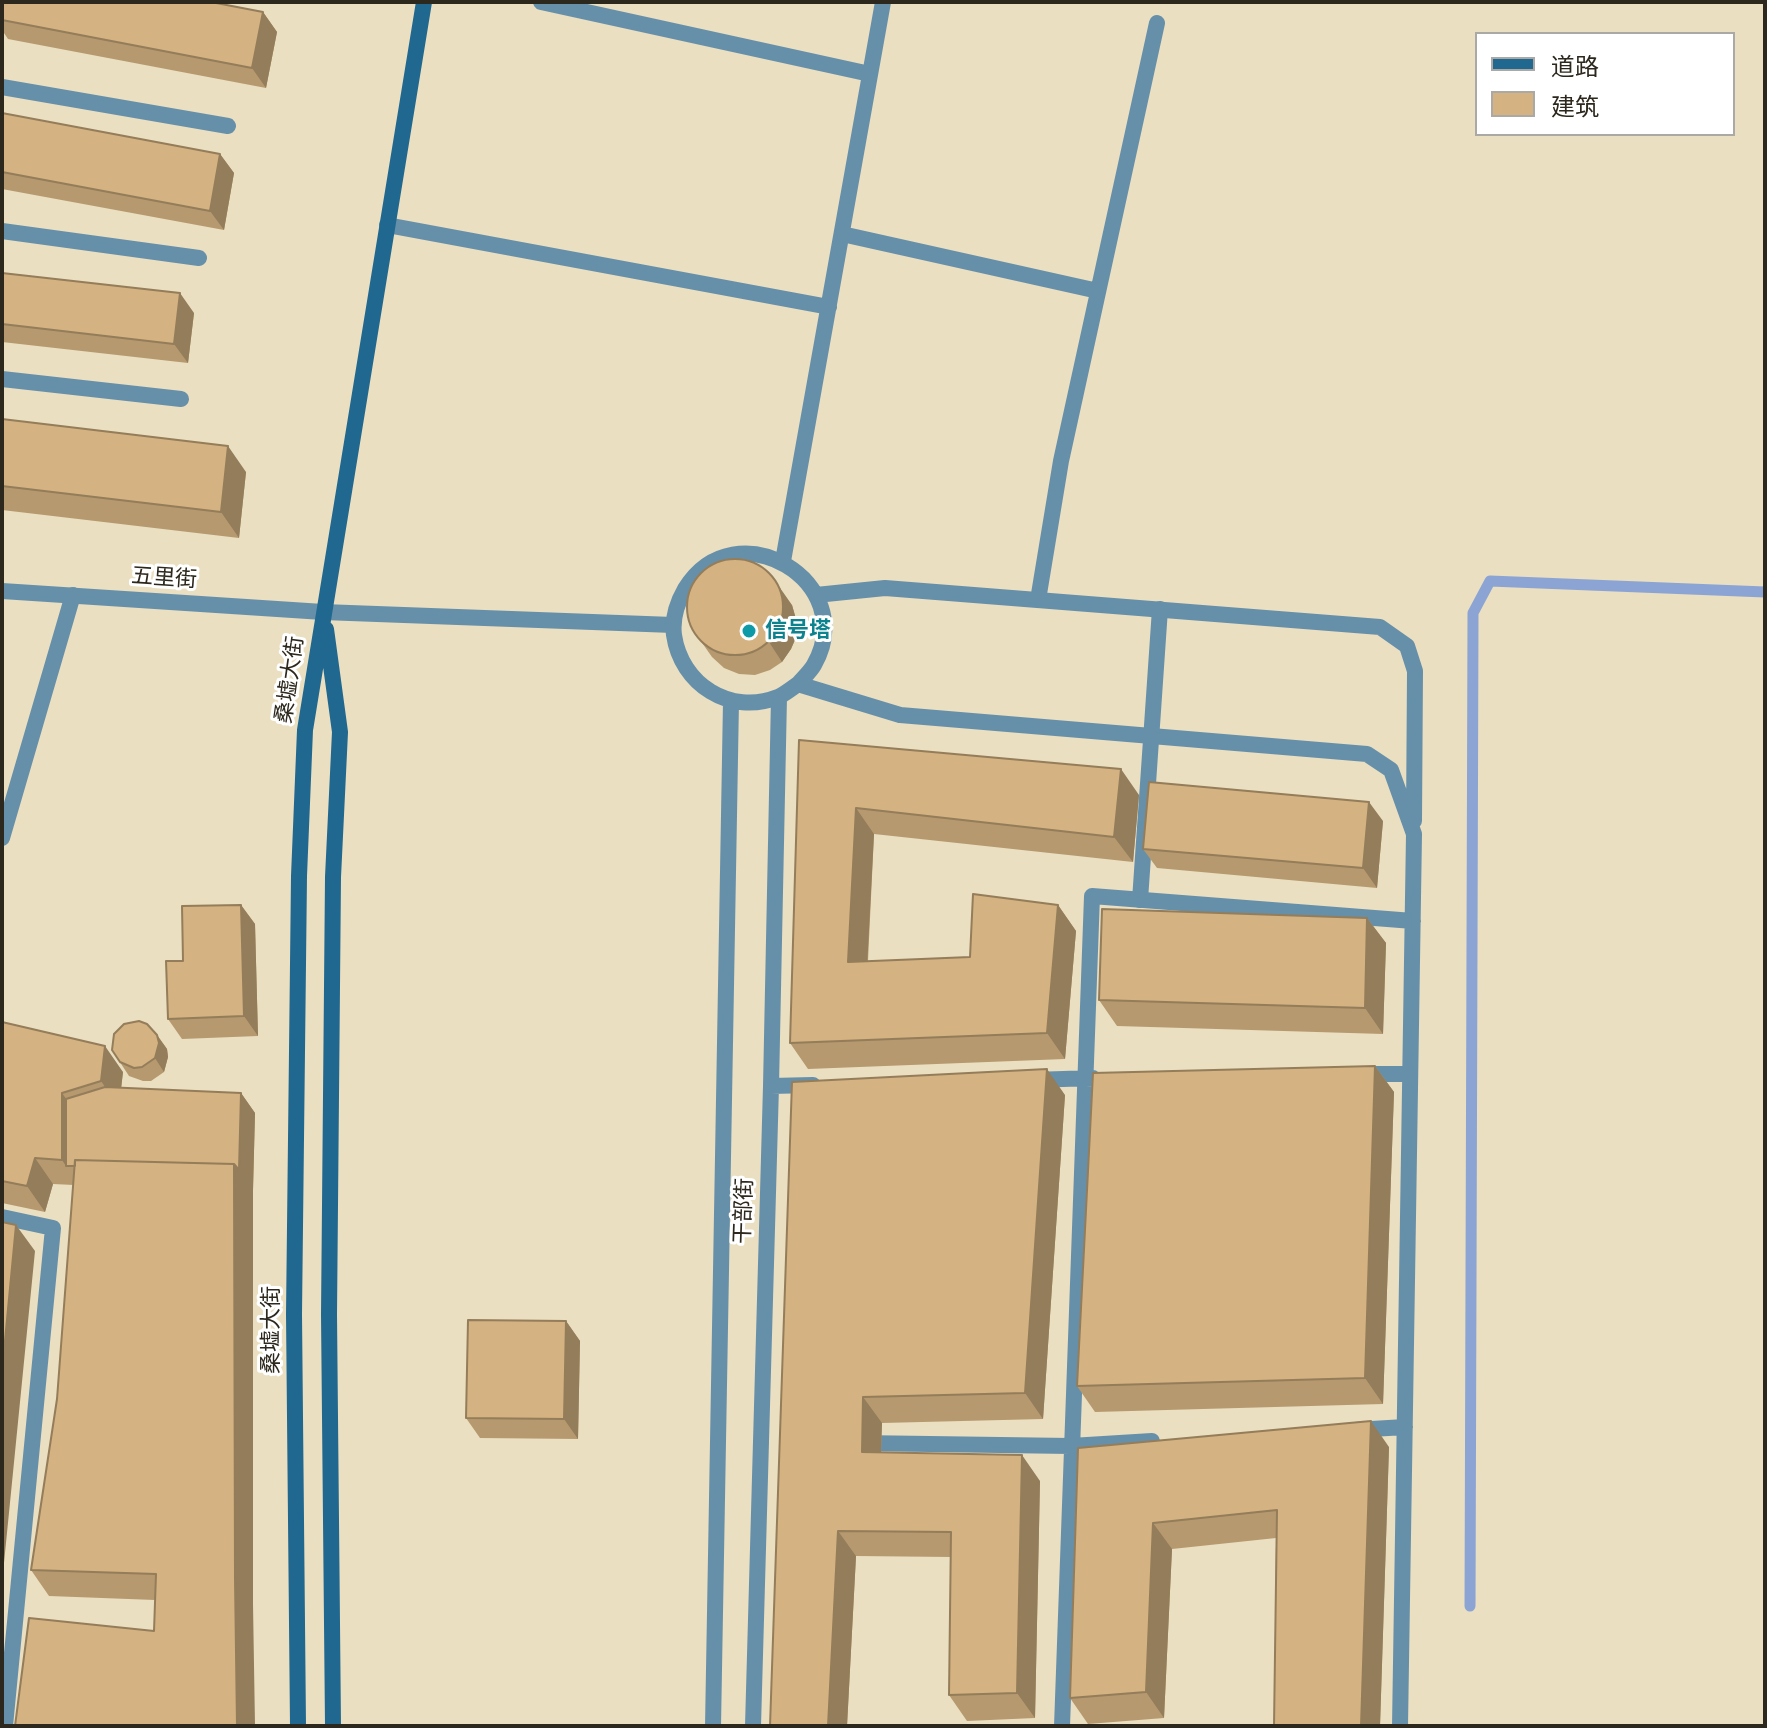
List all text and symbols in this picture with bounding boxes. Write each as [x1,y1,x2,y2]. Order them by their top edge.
legend [1475,32,1735,136]
text: 道路 [1551,53,1599,81]
text: 建筑 [1551,93,1599,121]
street label: 五里街 [130,564,198,594]
place label: 信号塔 [765,618,831,644]
marker: 信号塔 [740,622,758,640]
street label: 桑墟大街 [272,635,310,725]
street label: 干部街 [731,1178,759,1244]
street label: 桑墟大街 [259,1286,285,1374]

